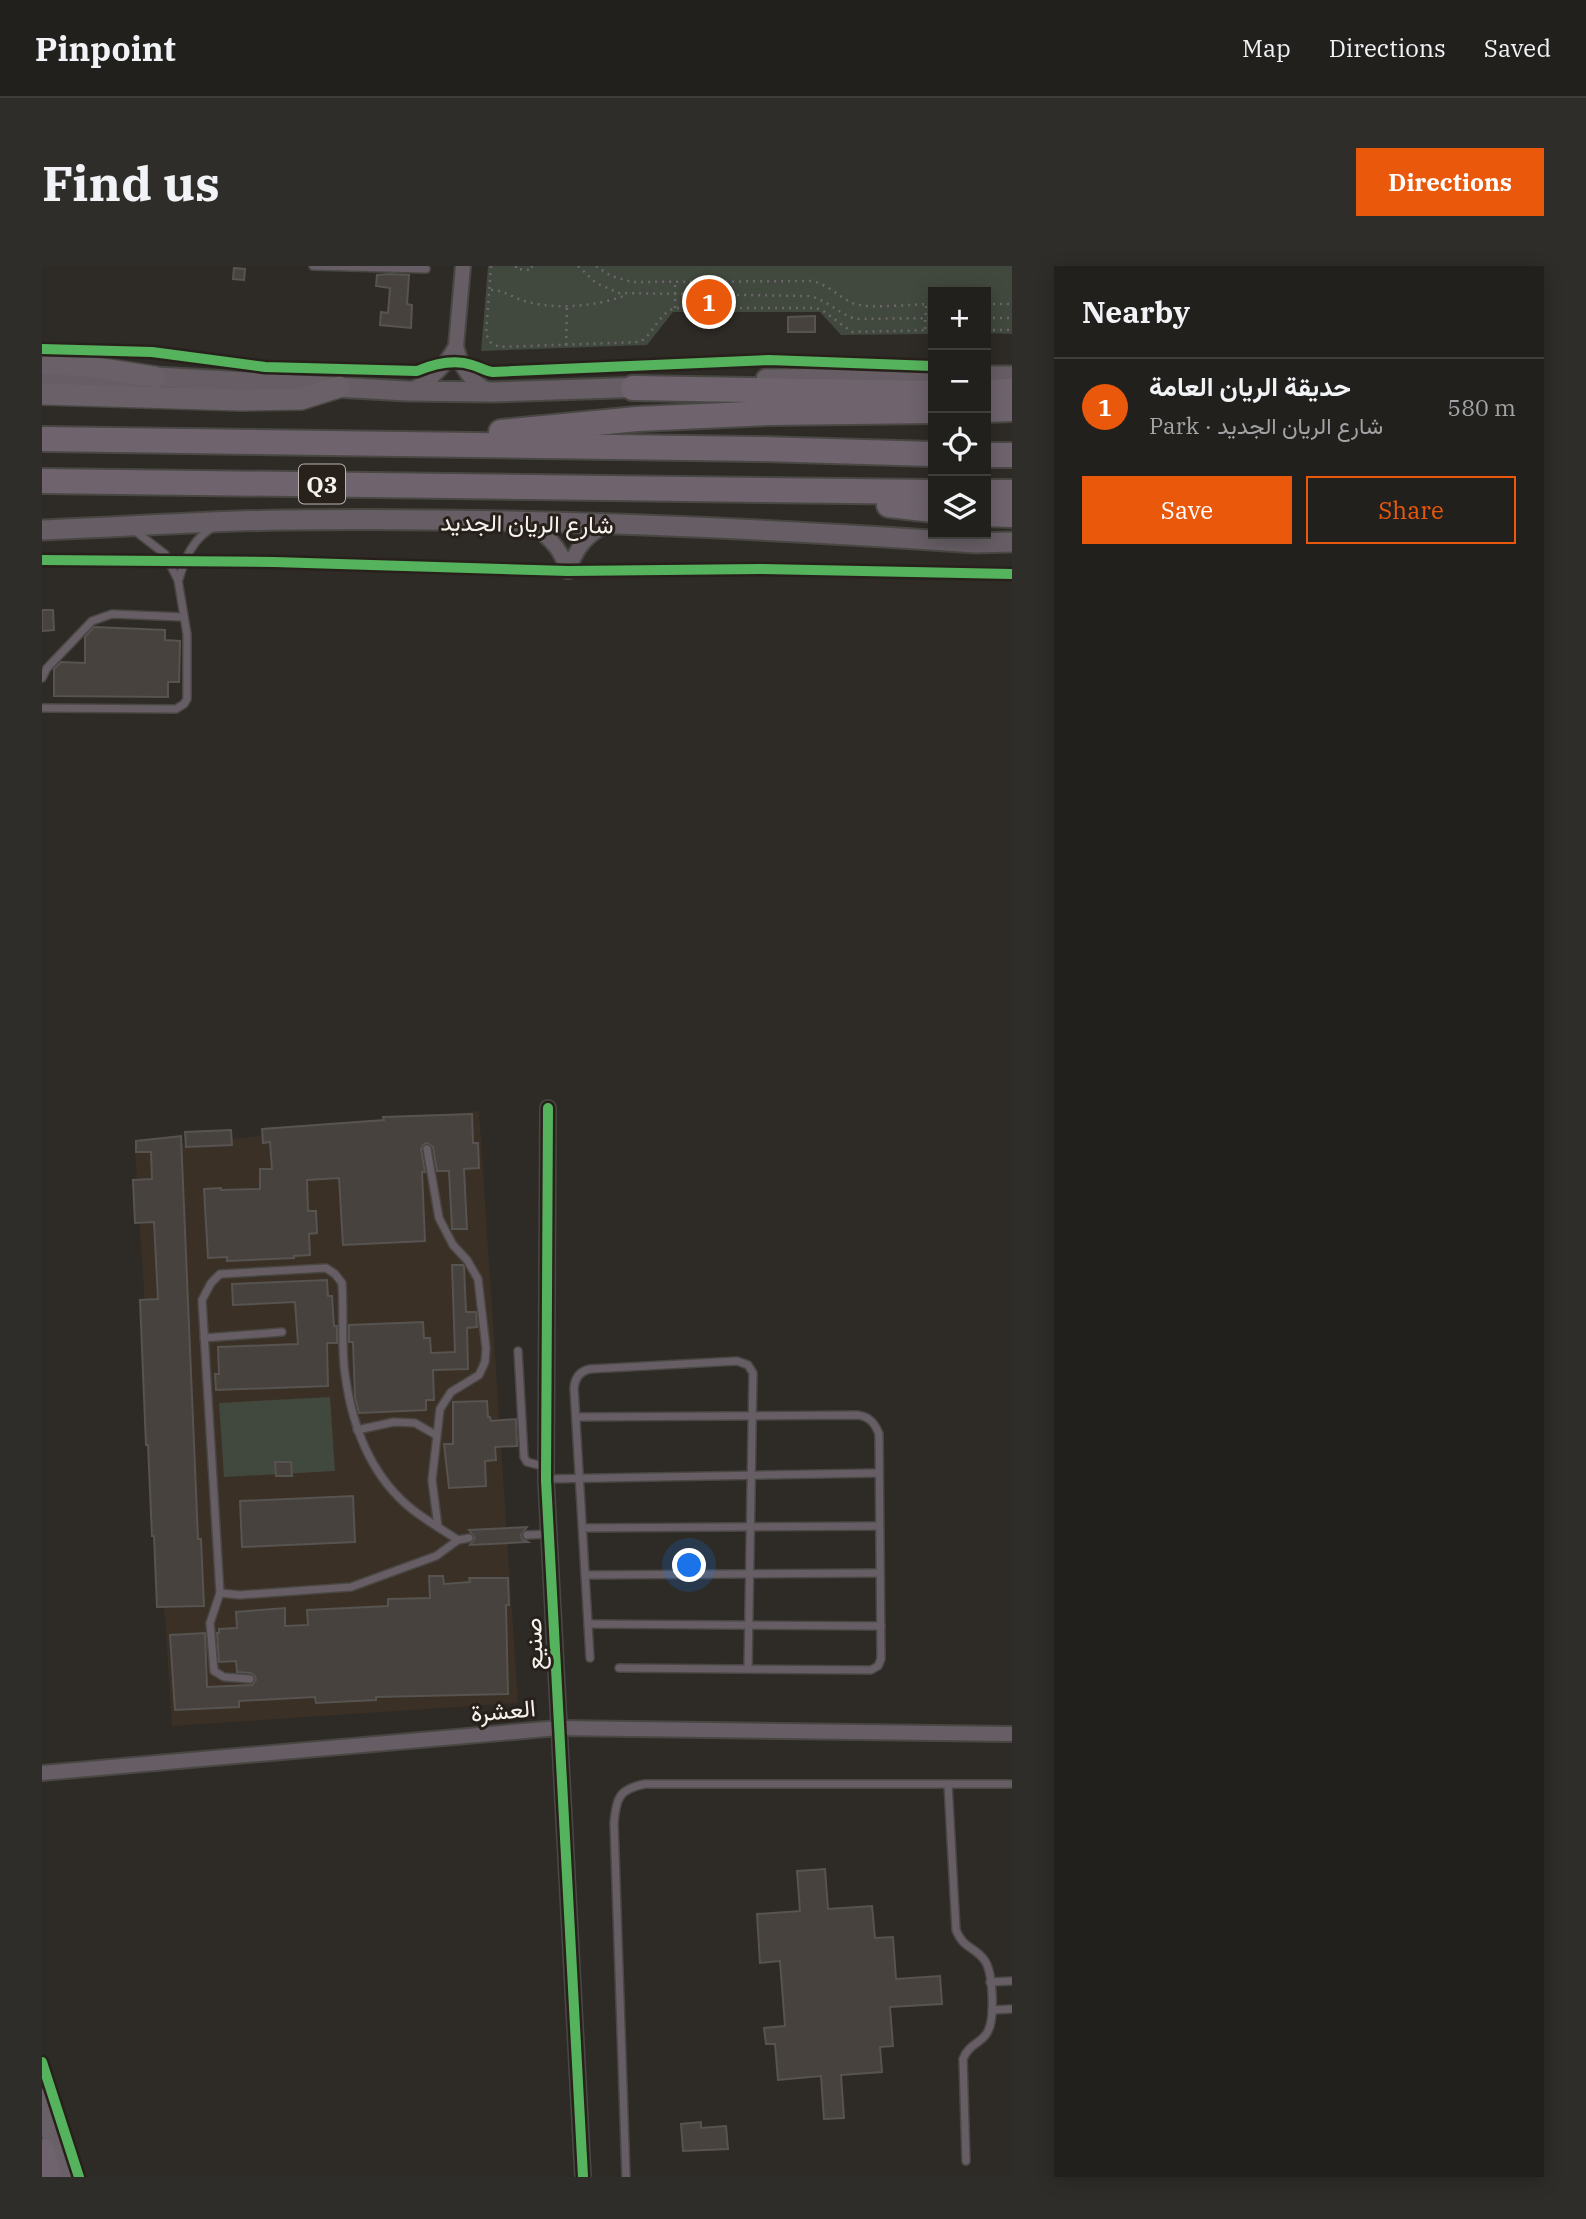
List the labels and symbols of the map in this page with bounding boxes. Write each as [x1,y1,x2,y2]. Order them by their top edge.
pin: 1 [686,276,732,328]
road number: Q3 [299,464,345,504]
street label: شارع الريان الجديد [440,505,614,542]
your location [672,1548,706,1582]
street label: صنيع [516,1617,552,1671]
street label: العشرة [469,1691,537,1729]

